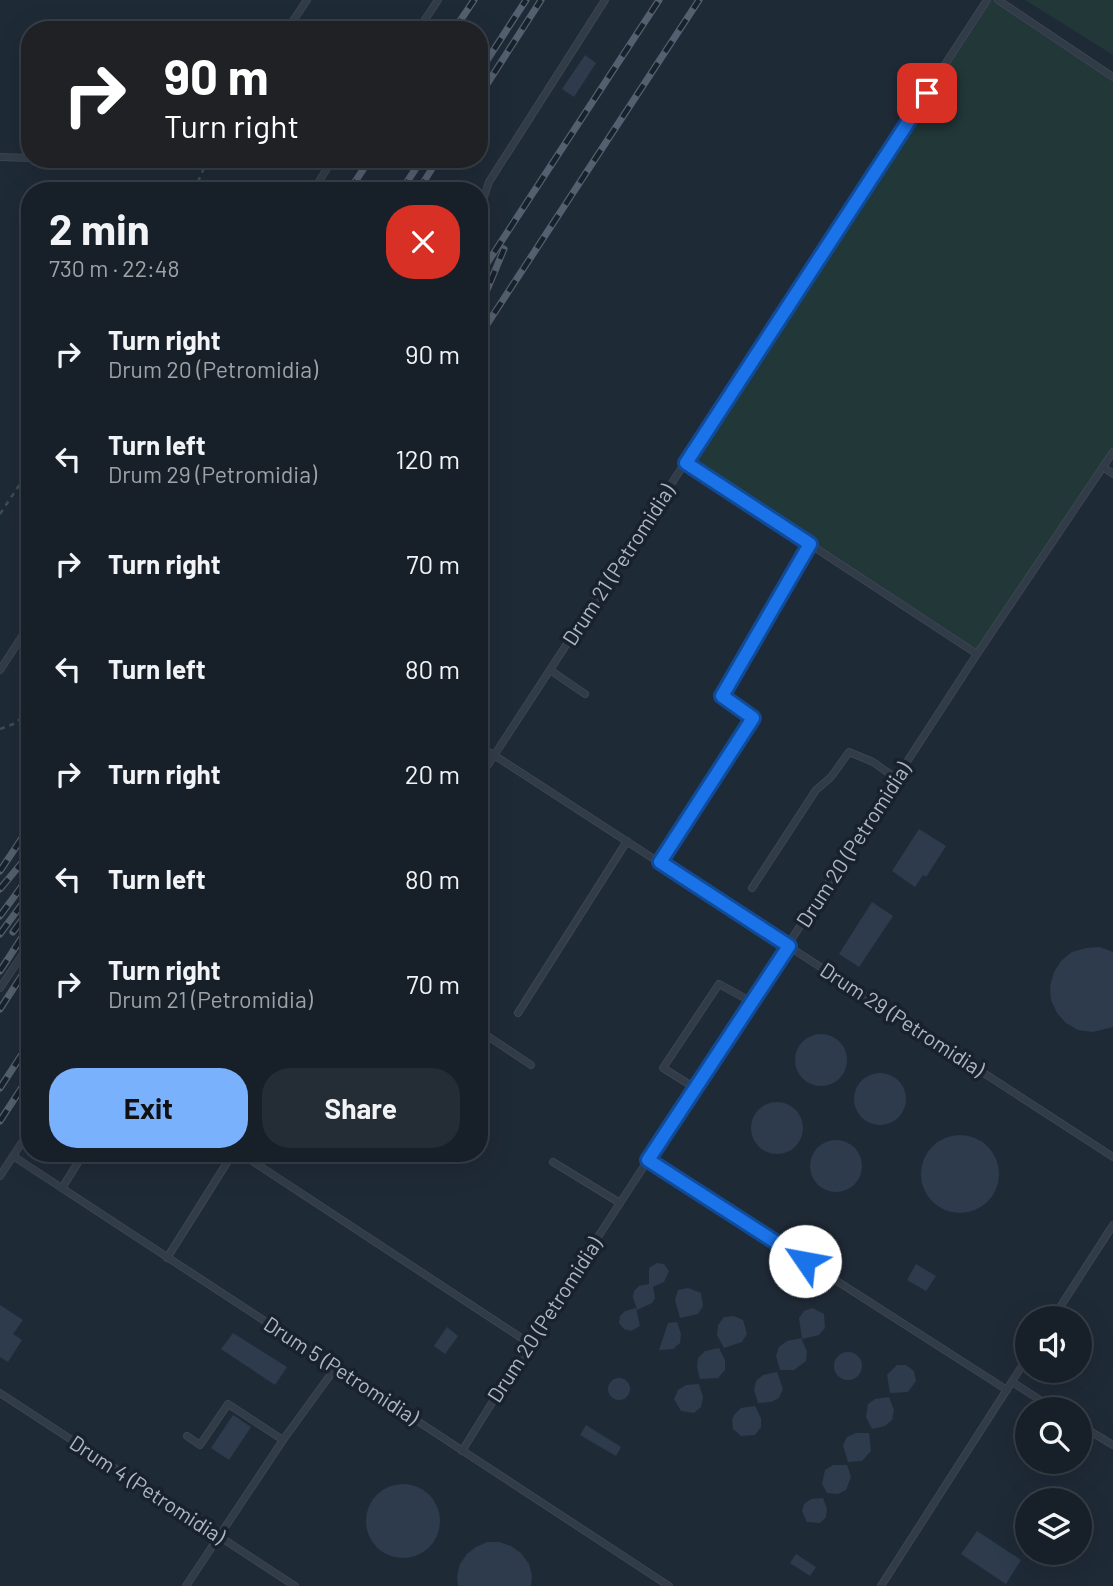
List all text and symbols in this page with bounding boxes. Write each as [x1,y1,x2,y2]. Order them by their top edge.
text: 90 m [164,46,269,105]
icon: right [49,49,140,140]
pin [897,63,957,123]
icon: arrive [908,74,946,112]
text: Turn right [164,106,299,144]
text: 2 min [49,203,150,253]
button: close [386,205,460,279]
text: 730 m · 22:48 [49,254,179,282]
text: Turn right [108,324,221,355]
icon: right [49,335,87,373]
text: 90 m [405,338,460,369]
text: Drum 20 (Petromidia) [108,355,318,383]
text: Turn left [108,429,206,460]
icon: left [49,440,87,478]
text: 120 m [396,443,460,474]
text: Drum 29 (Petromidia) [108,460,317,488]
street label: Drum 21 (Petromidia) [556,479,679,649]
icon: right [49,545,87,583]
text: Turn right [108,548,221,579]
text: 70 m [406,548,460,579]
icon: left [49,650,87,688]
text: Turn left [108,653,206,684]
text: 80 m [405,653,460,684]
icon: right [49,755,87,793]
street label: Drum 20 (Petromidia) [790,757,916,931]
text: Turn right [108,758,221,789]
text: 20 m [405,758,460,789]
icon: left [49,860,87,898]
text: Turn left [108,863,206,894]
text: 80 m [405,863,460,894]
text: Turn right [108,954,221,985]
street label: Drum 29 (Petromidia) [816,956,990,1081]
icon: right [49,965,87,1003]
text: 70 m [406,968,460,999]
text: Drum 21 (Petromidia) [108,985,313,1013]
button: Exit [49,1068,248,1148]
button: Share [262,1068,460,1148]
position arrow [768,1224,842,1298]
street label: Drum 20 (Petromidia) [481,1232,607,1406]
map controls [1015,1306,1092,1565]
button: sound [1015,1306,1092,1383]
street label: Drum 5 (Petromidia) [260,1310,424,1429]
button: search [1015,1397,1092,1474]
street label: Drum 4 (Petromidia) [65,1429,231,1549]
button: layers [1015,1488,1092,1565]

